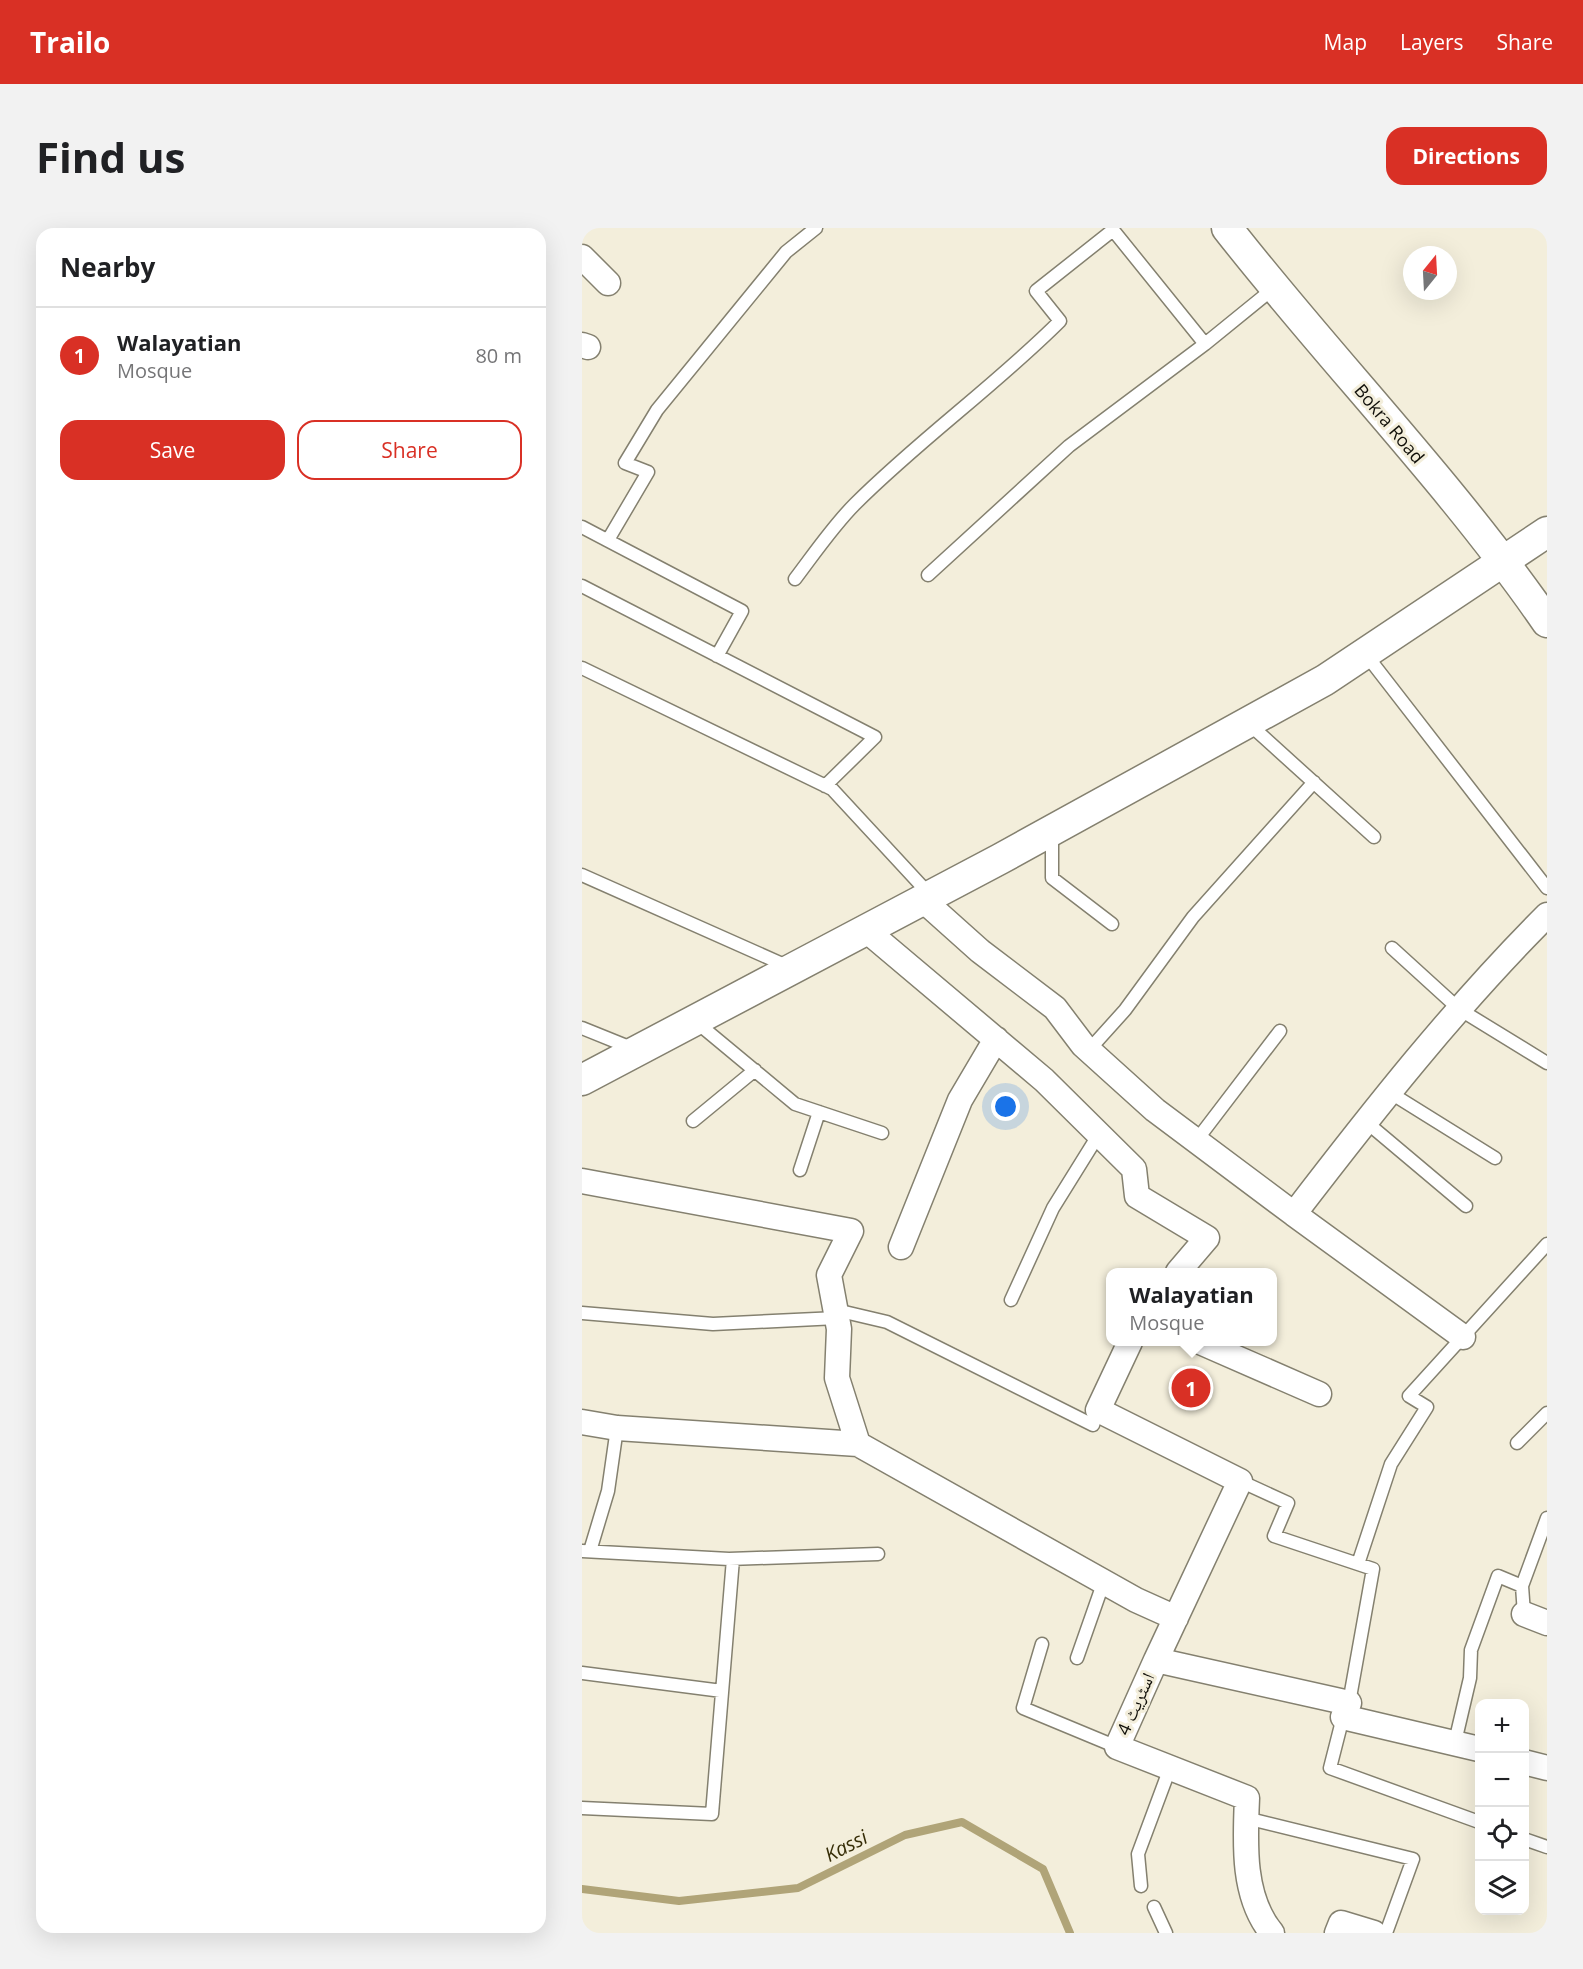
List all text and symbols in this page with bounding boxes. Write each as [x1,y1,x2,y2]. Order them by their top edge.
text: Trailo [30,23,110,61]
text: Map [1324,28,1367,56]
text: Layers [1400,28,1464,56]
text: Share [1497,28,1553,56]
button: Directions [1386,127,1547,185]
text: Find us [36,128,185,185]
north arrow [1403,246,1457,300]
text: Nearby [60,249,155,285]
text: Walayatian [117,327,241,357]
text: 1 [74,342,85,369]
text: 80 m [475,342,522,369]
text: Mosque [117,357,192,384]
street label: Bokra Road [1349,379,1430,468]
button: Save [60,420,285,480]
button: Share [297,420,522,480]
your location [991,1092,1020,1121]
popup [1106,1268,1277,1346]
text: Walayatian [1129,1279,1254,1309]
text: Mosque [1129,1309,1205,1336]
pin: 1 [1172,1366,1210,1410]
street label: اسٹریٹ 4 [1111,1669,1159,1738]
map controls [1475,1699,1529,1915]
button: + [1475,1699,1529,1753]
button: − [1475,1753,1529,1807]
button: locate [1475,1807,1529,1861]
water label: Kassi [820,1823,873,1868]
button: layers [1475,1861,1529,1915]

